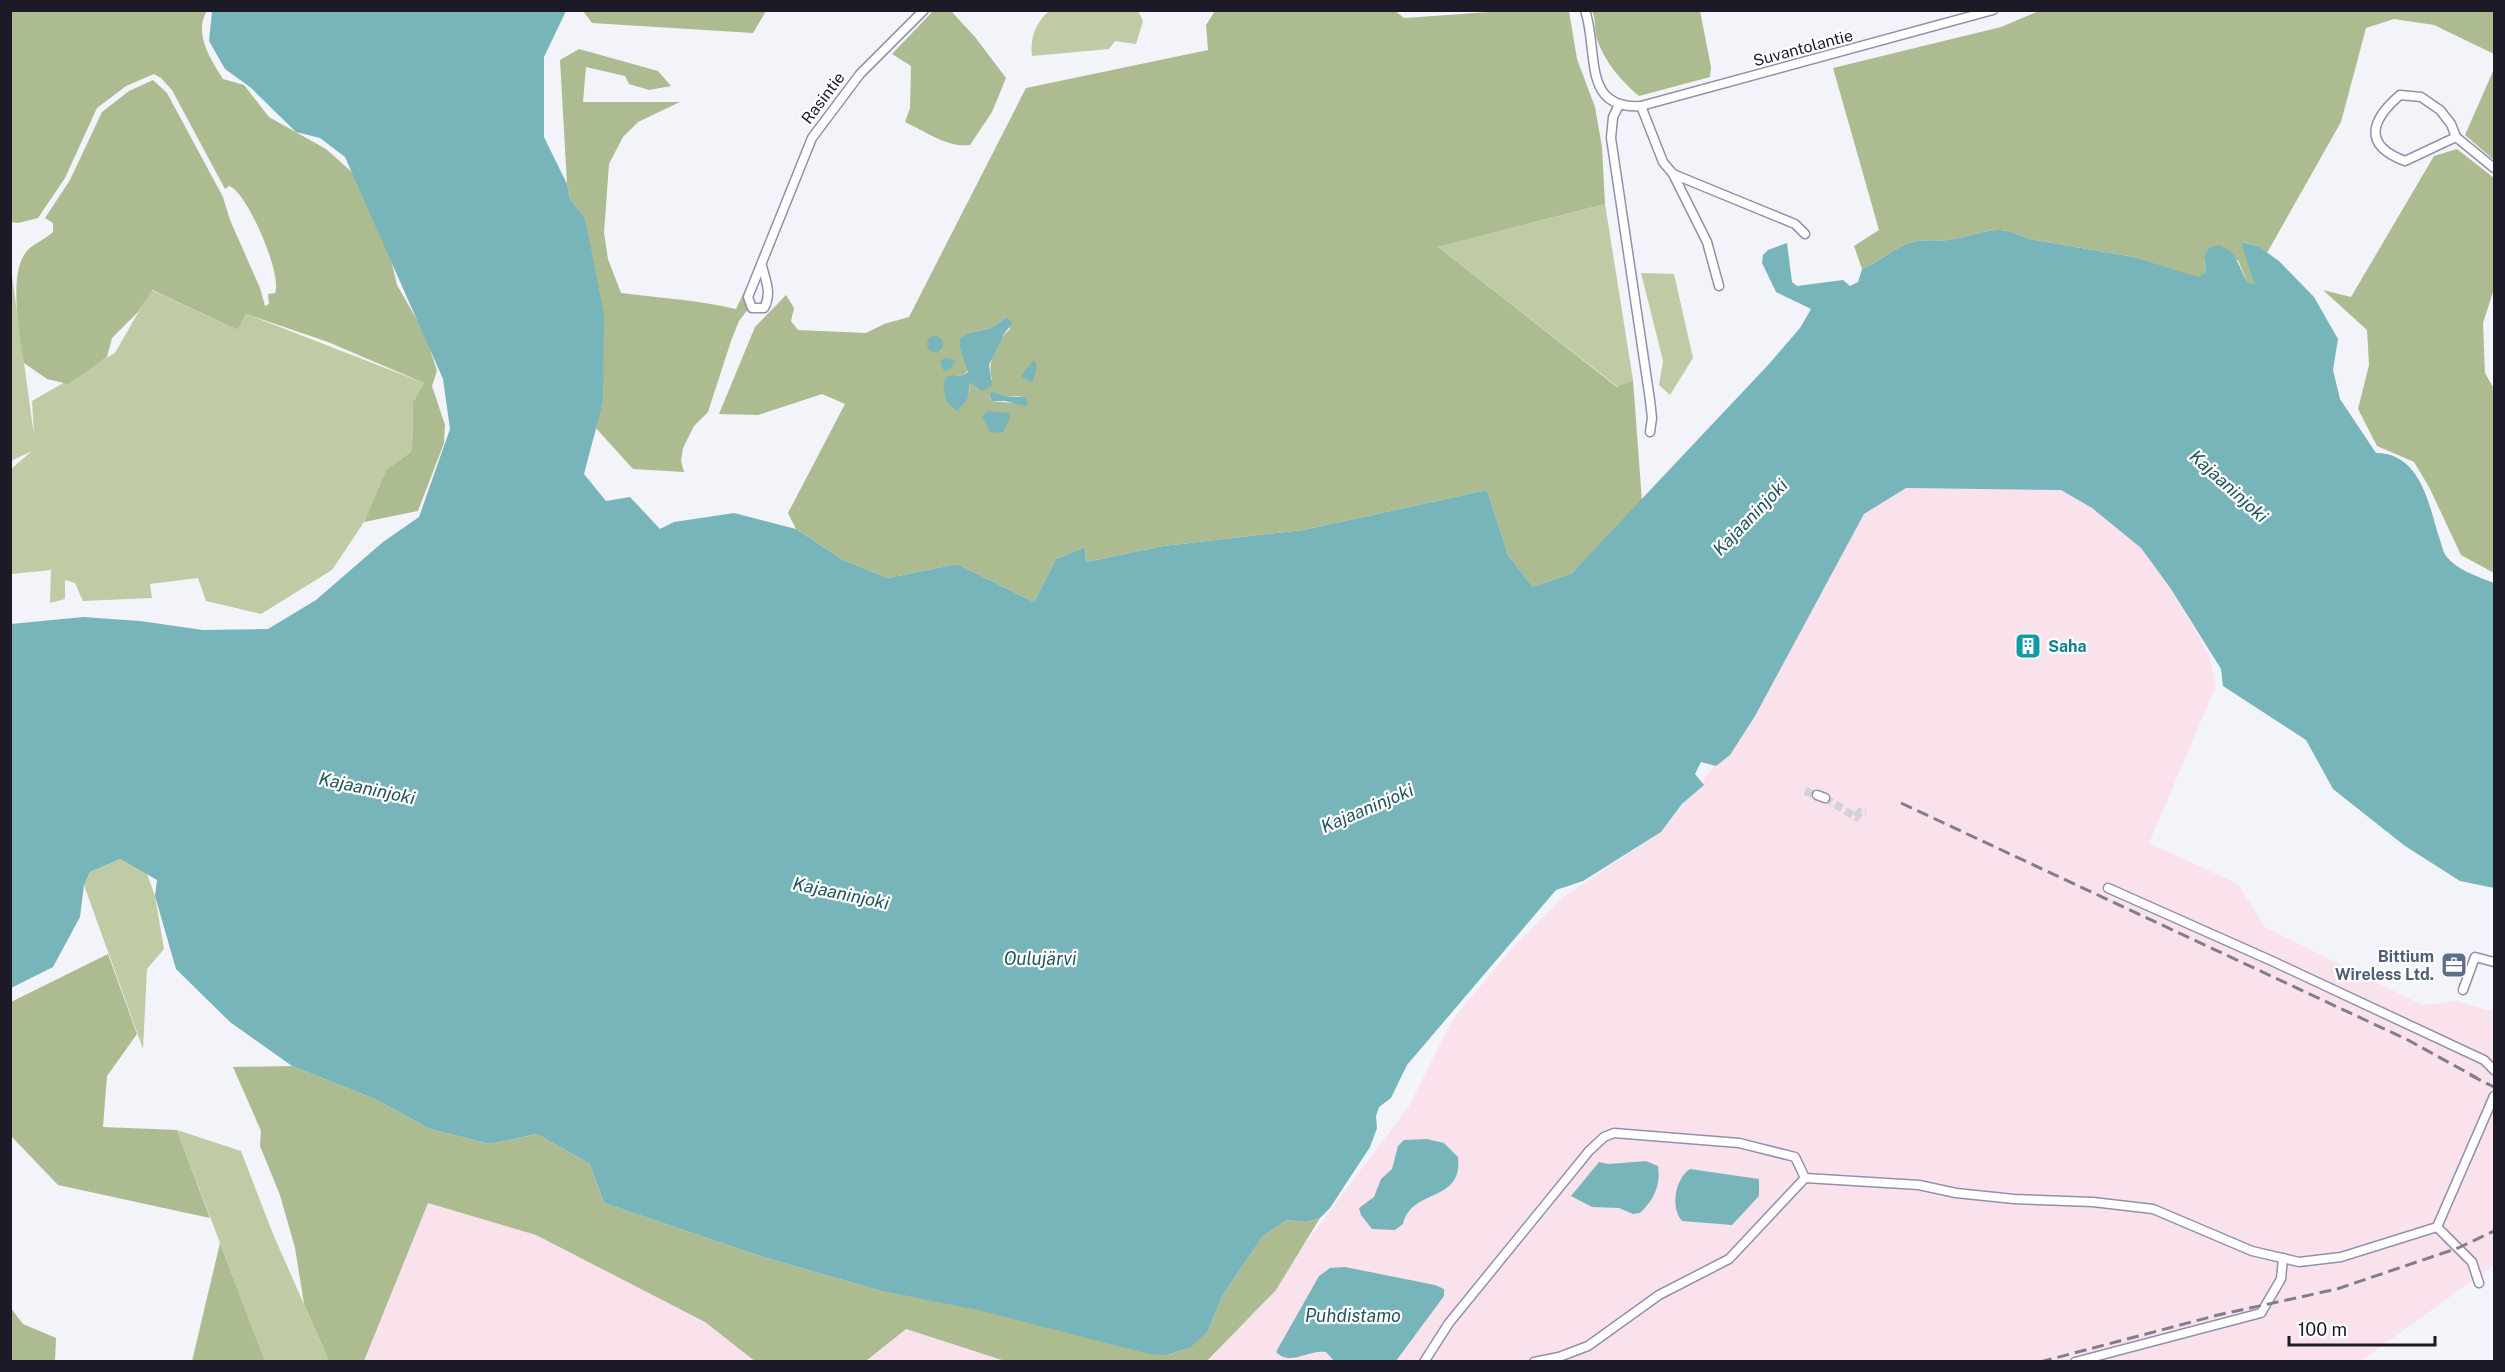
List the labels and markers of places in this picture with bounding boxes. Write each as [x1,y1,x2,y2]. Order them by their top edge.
building icon: Saha [2013,631,2043,661]
place label: Saha [2048,637,2087,656]
place label: Bittium Wireless Ltd. [2335,947,2434,984]
office icon: Bittium Wireless Ltd. [2439,950,2469,980]

